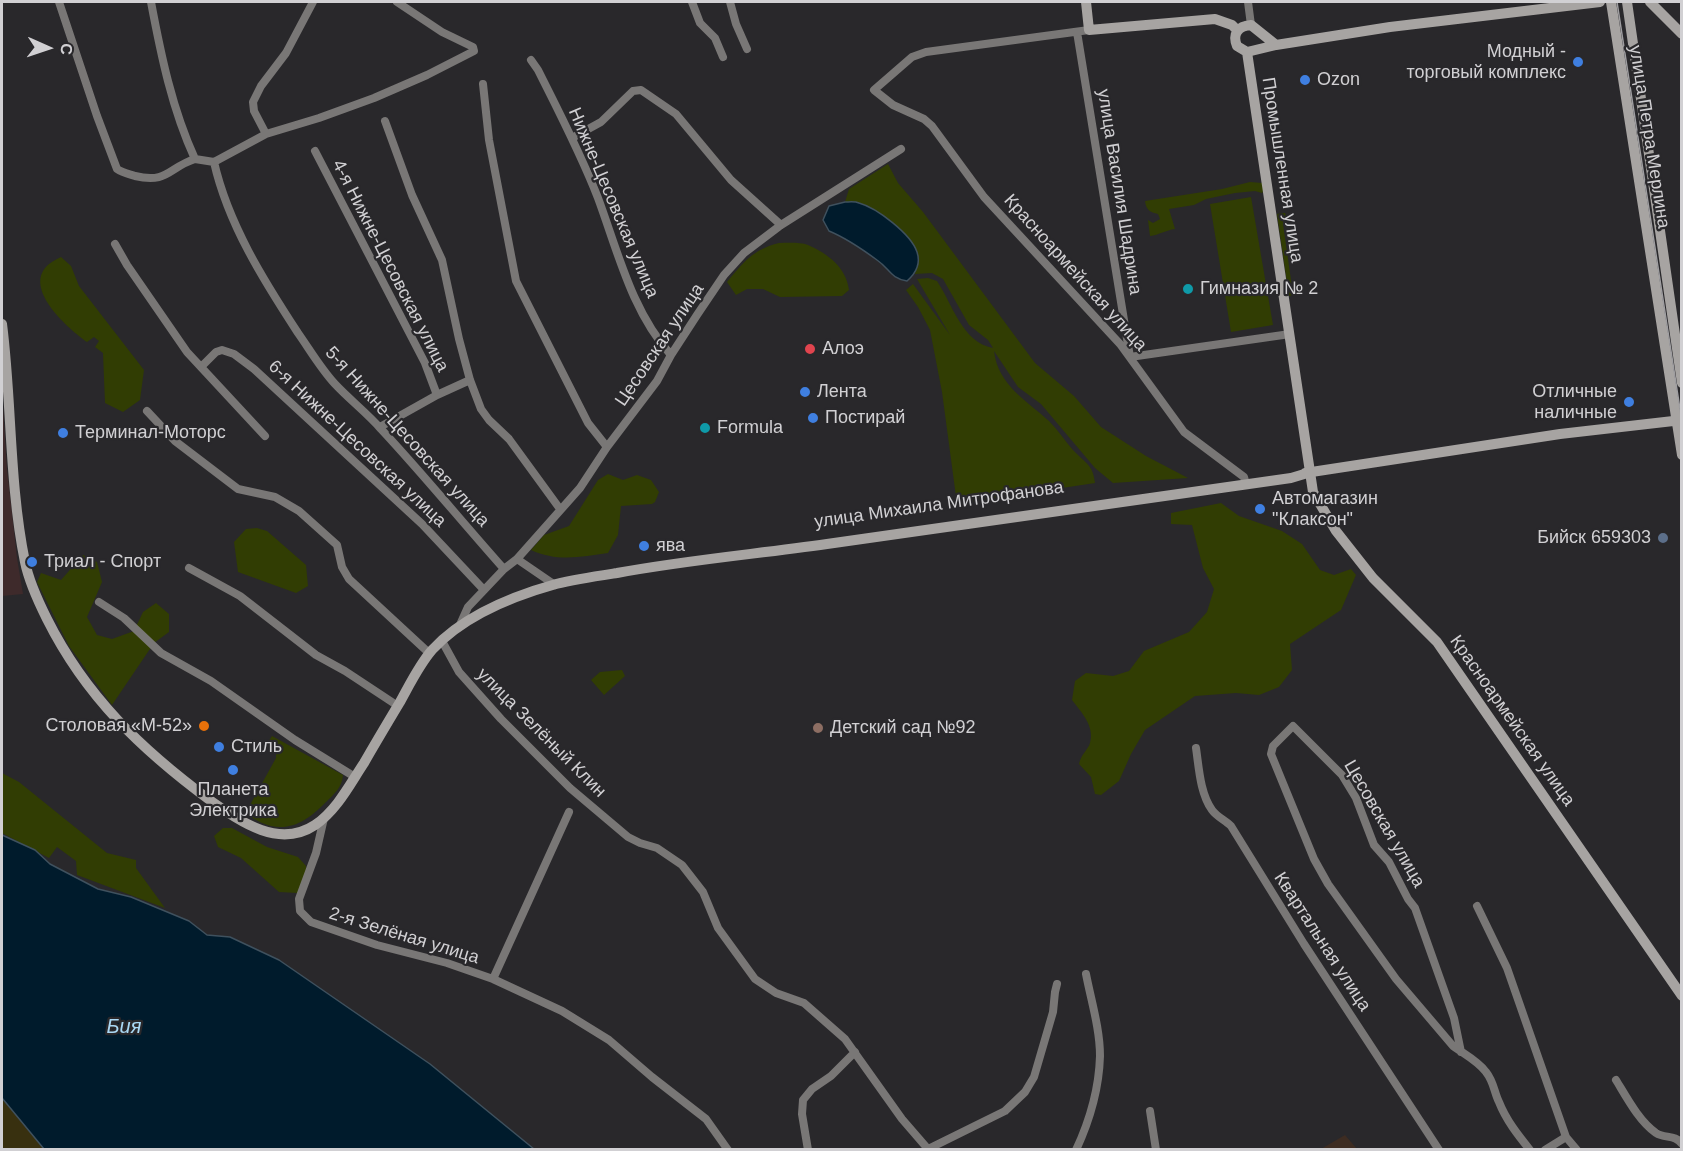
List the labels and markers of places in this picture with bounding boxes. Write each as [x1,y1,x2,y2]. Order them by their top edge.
place label: Модный - торговый комплекс [1406,41,1566,84]
marker: Модный - торговый комплекс [1571,55,1585,69]
place label: Ozon [1317,69,1360,91]
marker: Ozon [1298,73,1312,87]
place label: Гимназия № 2 [1200,278,1318,300]
marker: Гимназия № 2 [1181,282,1195,296]
place label: Алоэ [822,338,864,360]
marker: Алоэ [803,342,817,356]
place label: Лента [817,381,867,403]
place label: Отличные наличные [1532,381,1617,424]
marker: Лента [798,385,812,399]
marker: Отличные наличные [1622,395,1636,409]
place label: Постирай [825,407,905,429]
marker: Постирай [806,411,820,425]
place label: Formula [717,417,783,439]
marker: Formula [698,421,712,435]
place label: Терминал-Моторс [75,422,226,444]
marker: Терминал-Моторс [56,426,70,440]
place label: Автомагазин "Клаксон" [1272,488,1378,530]
marker: Автомагазин "Клаксон" [1253,502,1267,516]
place label: Бийск 659303 [1537,527,1651,549]
marker: Бийск 659303 [1656,531,1670,545]
place label: ява [656,535,685,557]
marker: ява [637,539,651,553]
place label: Триал - Спорт [44,551,161,573]
marker: Триал - Спорт [25,555,39,569]
place label: Столовая «М-52» [45,715,192,737]
place label: Детский сад №92 [830,717,975,739]
marker: Столовая «М-52» [197,719,211,733]
marker: Детский сад №92 [811,721,825,735]
place label: Стиль [231,736,282,758]
marker: Стиль [212,740,226,754]
marker: Планета Электрика [226,763,240,777]
place label: Планета Электрика [189,779,277,822]

